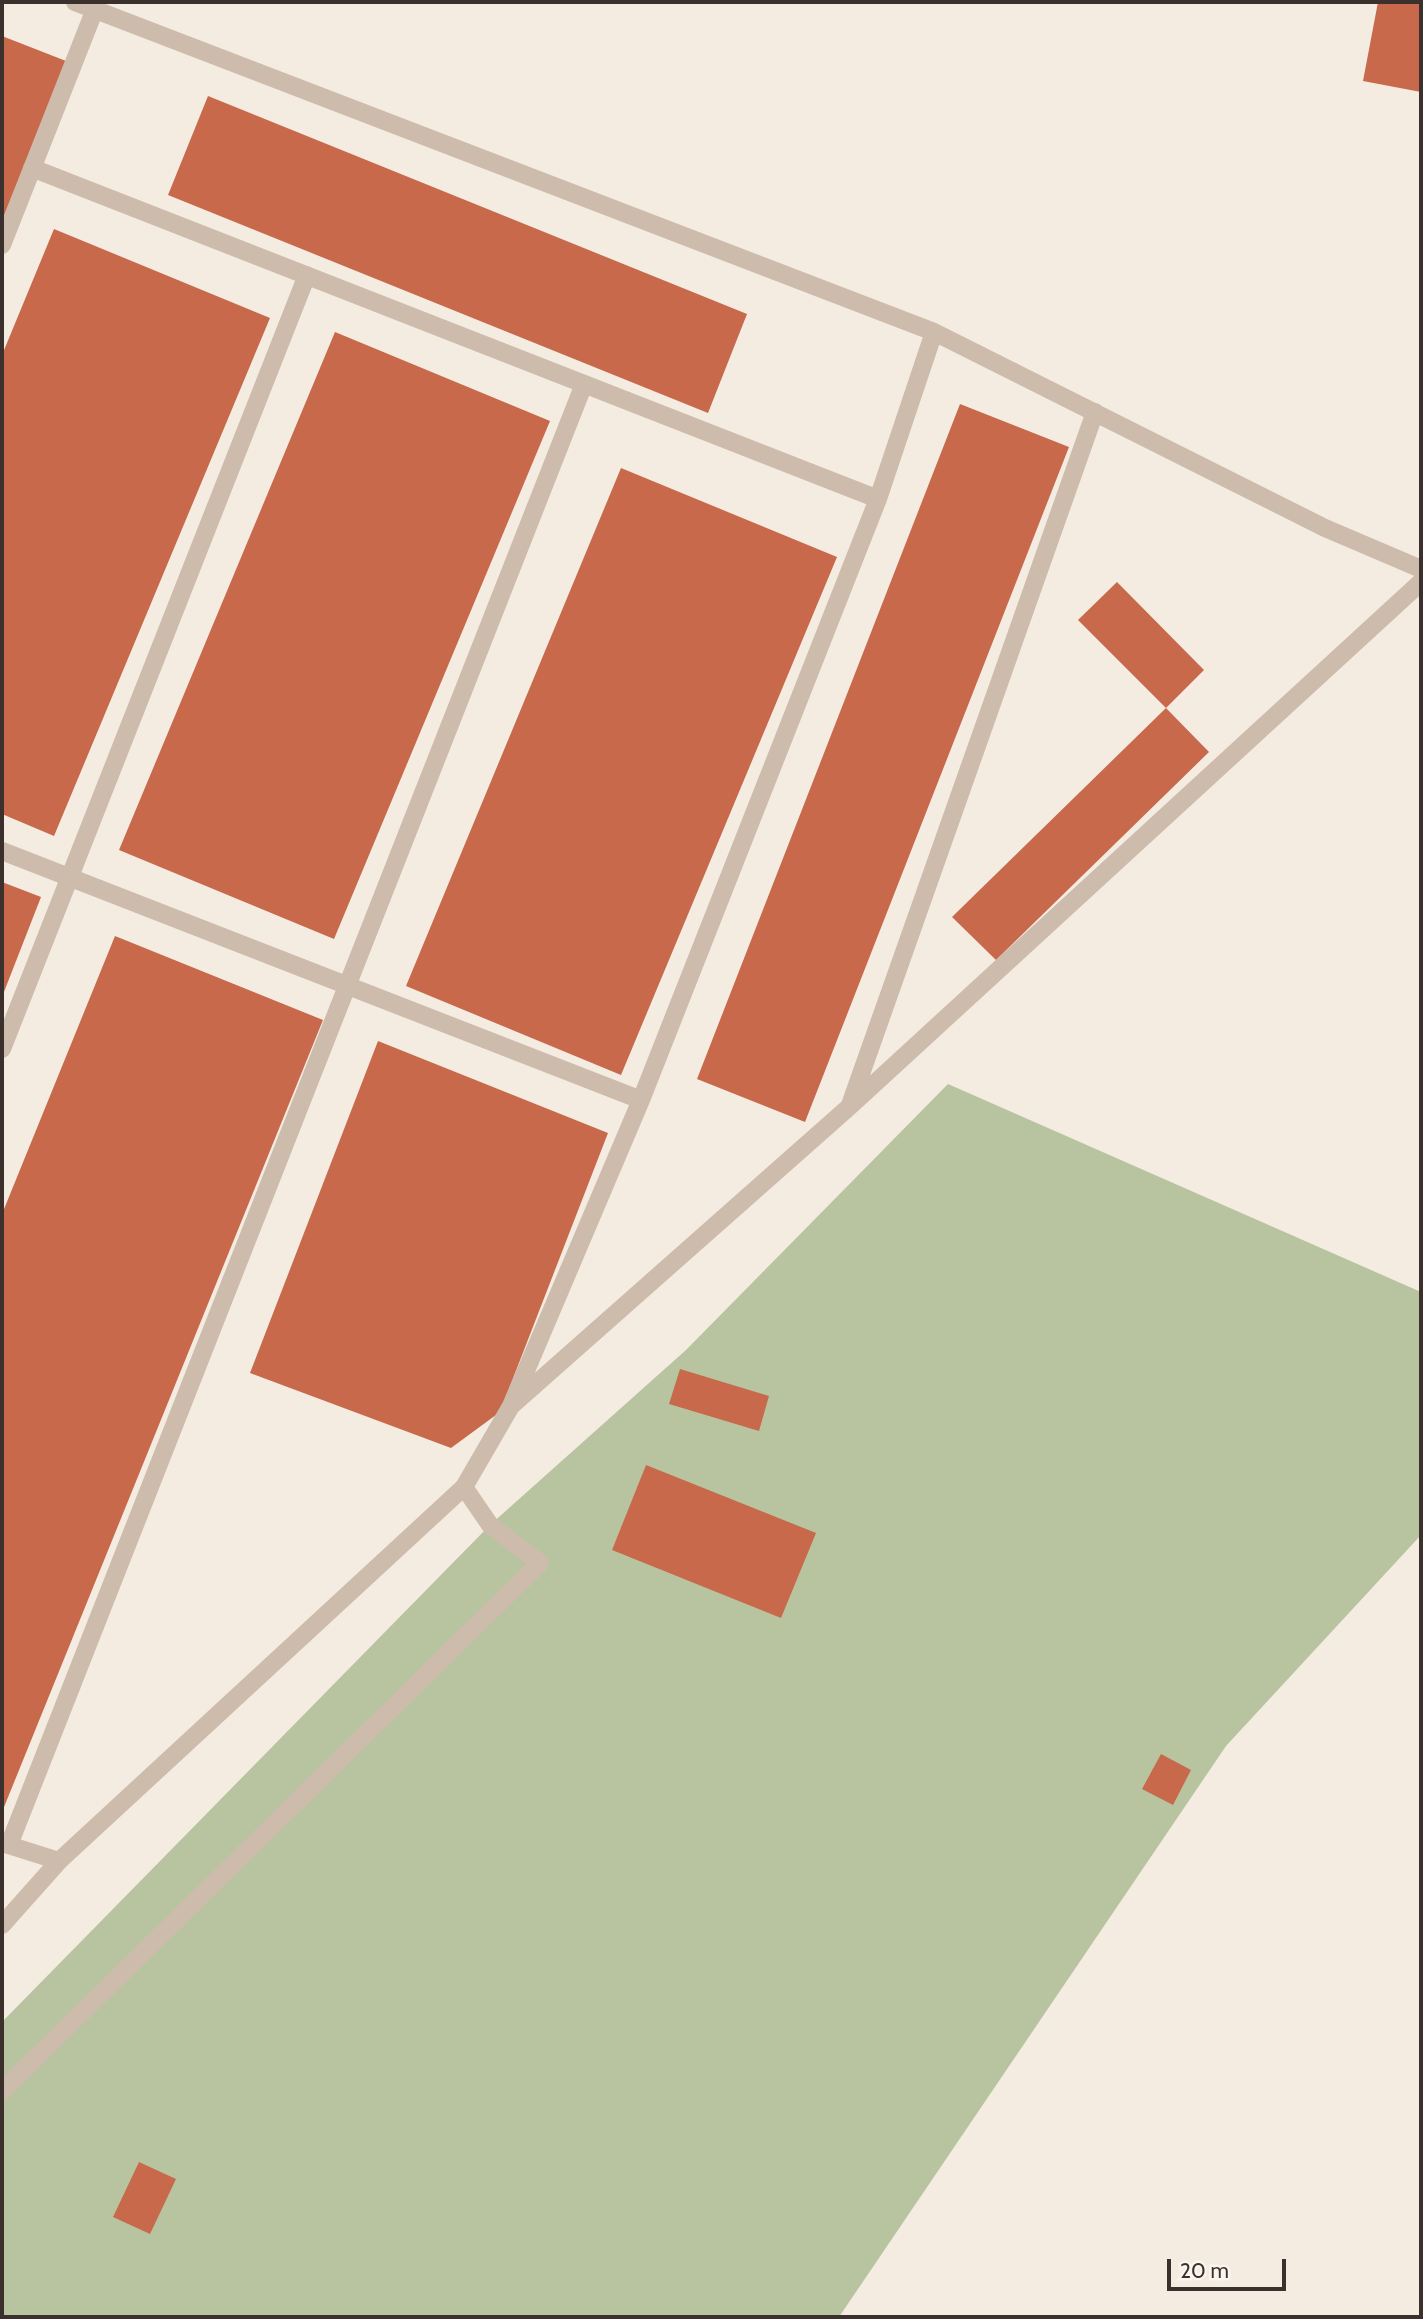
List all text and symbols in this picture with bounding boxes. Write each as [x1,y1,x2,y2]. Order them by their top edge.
scale bar [1171,2246,1290,2290]
text: 20 m [1180,2258,1229,2283]

